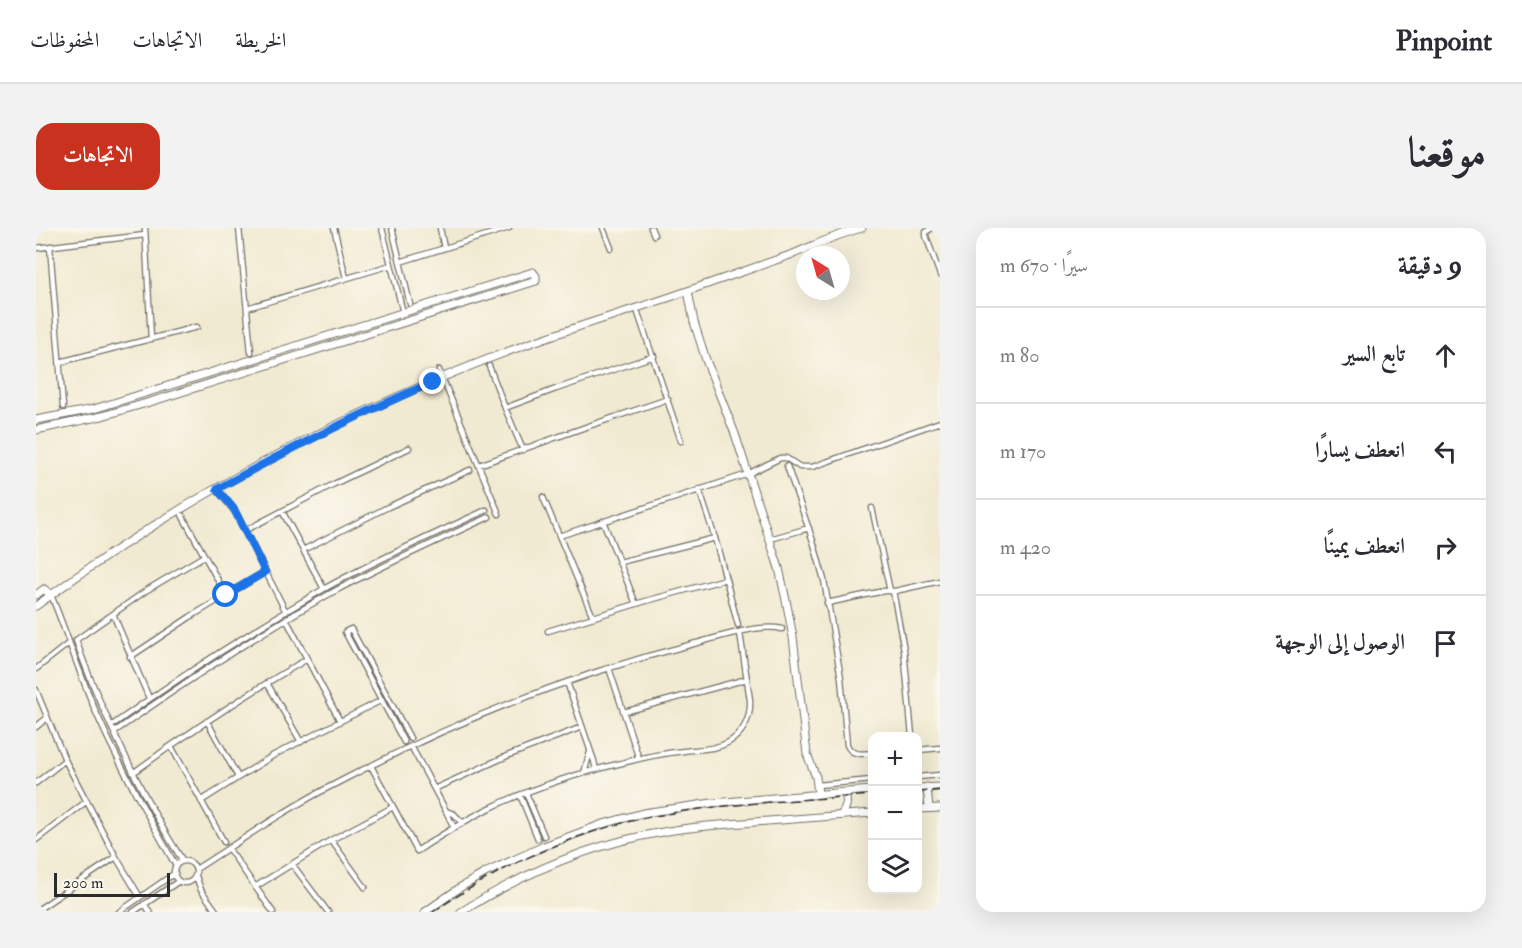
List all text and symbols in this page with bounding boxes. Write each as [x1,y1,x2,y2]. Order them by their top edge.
text: Pinpoint [1396,24,1492,59]
text: المحفوظات [30,27,99,54]
text: الاتجاهات [132,27,202,54]
text: الخريطة [235,27,286,54]
button: الاتجاهات [36,123,160,190]
text: موقعنا [1408,127,1486,179]
north arrow [796,246,850,300]
text: 9 دقيقة [1398,250,1462,282]
text: سيرًا · 670 m [1000,253,1088,278]
icon: ahead [1429,339,1462,372]
text: تابع السير [1343,340,1405,368]
text: 80 m [1000,343,1039,368]
route end [419,368,445,394]
icon: left [1429,435,1462,468]
text: انعطف يسارًا [1315,436,1405,464]
text: 170 m [1000,439,1046,464]
icon: right [1429,531,1462,564]
text: انعطف يمينًا [1324,532,1405,560]
text: 420 m [1000,535,1051,560]
route start [212,581,238,607]
icon: arrive [1429,627,1462,660]
text: الوصول إلى الوجهة [1275,628,1405,656]
map controls [868,732,922,894]
button: + [868,732,922,786]
button: − [868,786,922,840]
button: layers [868,840,922,894]
scale bar [54,870,170,898]
text: 200 m [63,873,103,893]

